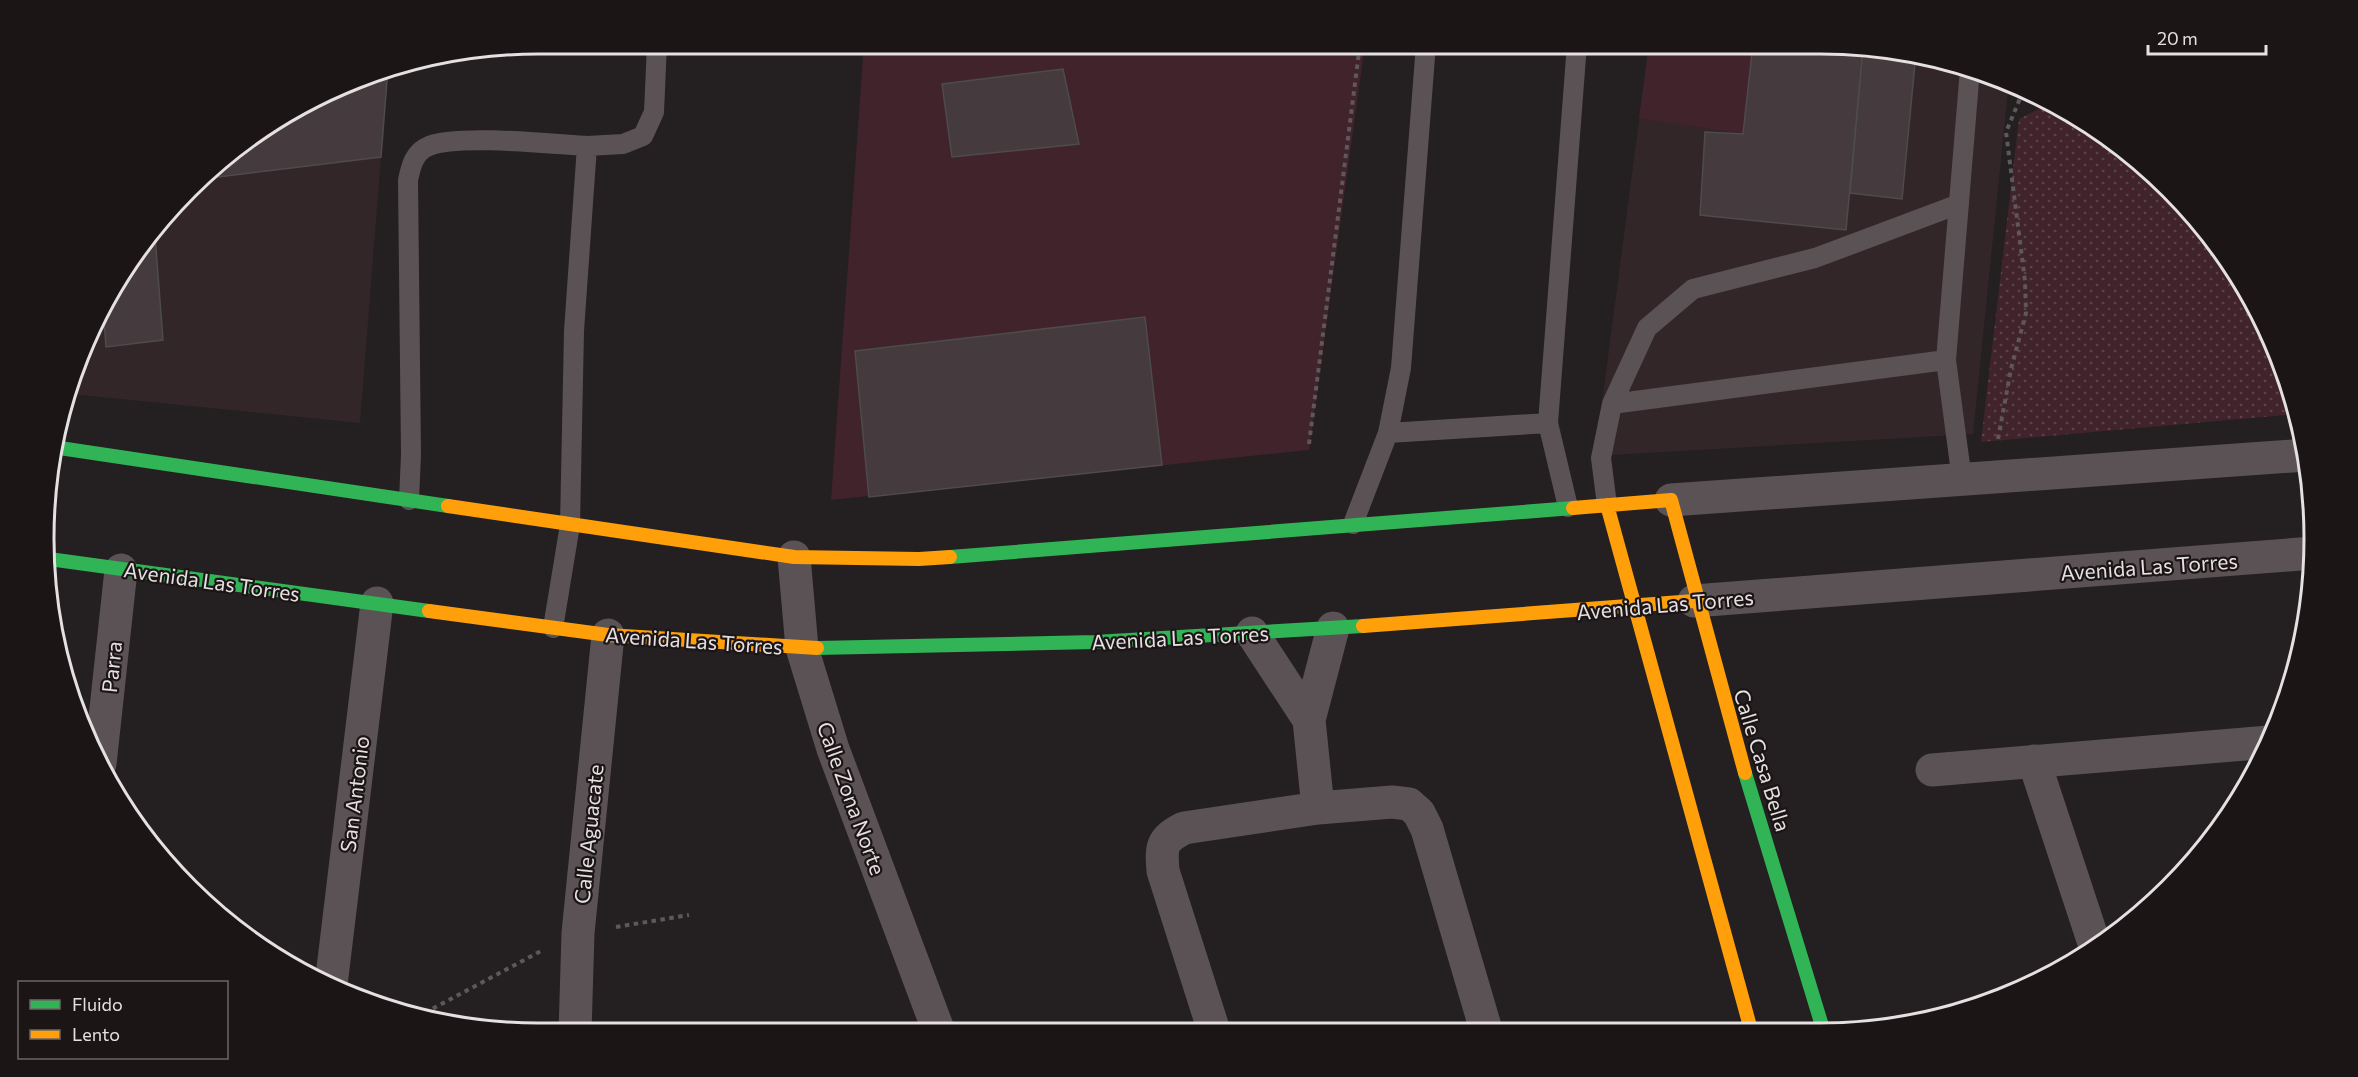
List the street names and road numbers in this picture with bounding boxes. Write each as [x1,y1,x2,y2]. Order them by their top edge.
street label: Avenida Las Torres [2059,547,2239,585]
street label: Avenida Las Torres [122,556,302,606]
street label: Avenida Las Torres [1575,584,1755,624]
street label: Avenida Las Torres [1091,620,1269,654]
street label: Avenida Las Torres [604,621,784,659]
street label: Parra [96,640,126,694]
street label: Calle Casa Bella [1730,686,1796,834]
street label: Calle Zona Norte [813,718,891,878]
street label: San Antonio [334,734,374,854]
street label: Calle Aguacate [568,763,608,905]

